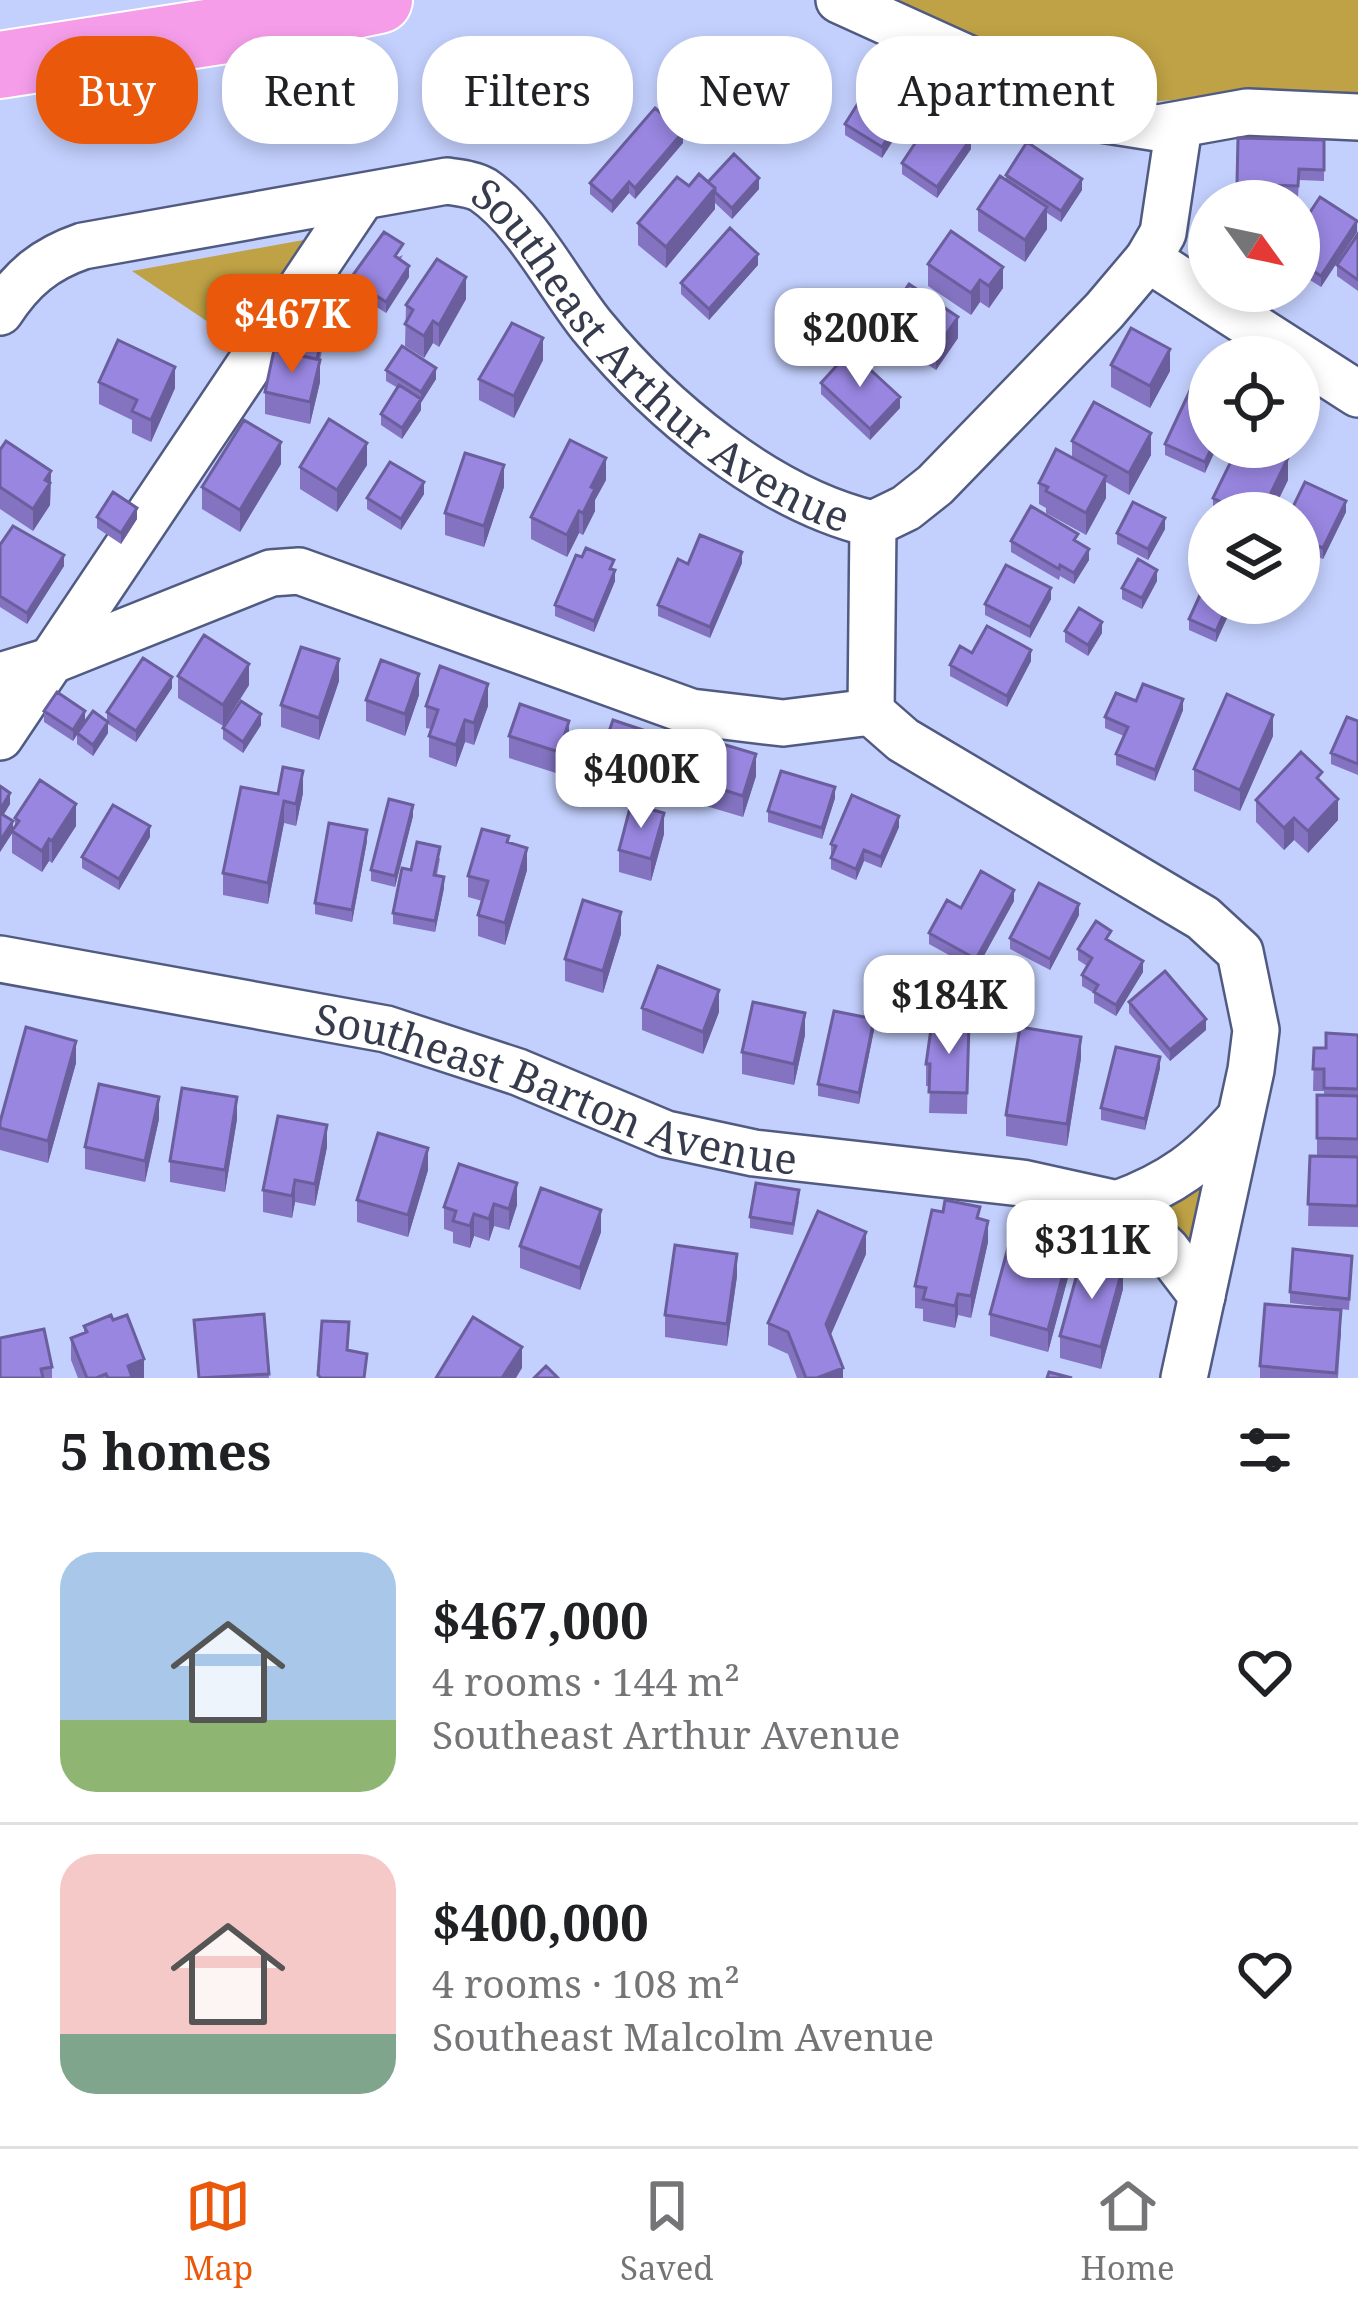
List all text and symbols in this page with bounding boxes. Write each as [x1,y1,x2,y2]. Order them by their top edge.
chip: Buy [36,36,198,144]
chip: Rent [222,36,398,144]
chip: Filters [422,36,633,144]
chip: New [657,36,832,144]
chip: Apartment [856,36,1157,144]
street label: Southeast Arthur Avenue [461,164,858,544]
north arrow [1188,180,1320,312]
map controls [1188,180,1320,624]
pin: $467K [208,274,376,376]
text: $467K [234,286,350,339]
pin: $200K [776,288,944,390]
text: $200K [802,300,918,353]
button: locate [1188,336,1320,468]
button: layers [1188,492,1320,624]
pin: $400K [557,729,725,831]
text: $400K [583,741,699,794]
pin: $184K [865,955,1033,1057]
text: $184K [891,967,1007,1020]
street label: Southeast Barton Avenue [311,988,800,1186]
pin: $311K [1008,1200,1176,1302]
text: $311K [1034,1212,1150,1265]
text: 5 homes [60,1415,271,1485]
icon: filters [1232,1417,1298,1483]
text: $467,000 [432,1584,649,1654]
icon: home [156,1600,300,1744]
icon: heart [1232,1639,1298,1705]
text: 4 rooms · 144 m² [432,1654,740,1707]
text: Southeast Arthur Avenue [432,1707,900,1760]
text: $400,000 [432,1886,649,1956]
icon: home [156,1902,300,2046]
icon: heart [1232,1941,1298,2007]
text: 4 rooms · 108 m² [432,1956,740,2009]
text: Southeast Malcolm Avenue [432,2009,934,2062]
tab: Map [183,2173,253,2290]
tab: Saved [620,2173,714,2290]
tab: Home [1081,2173,1175,2290]

